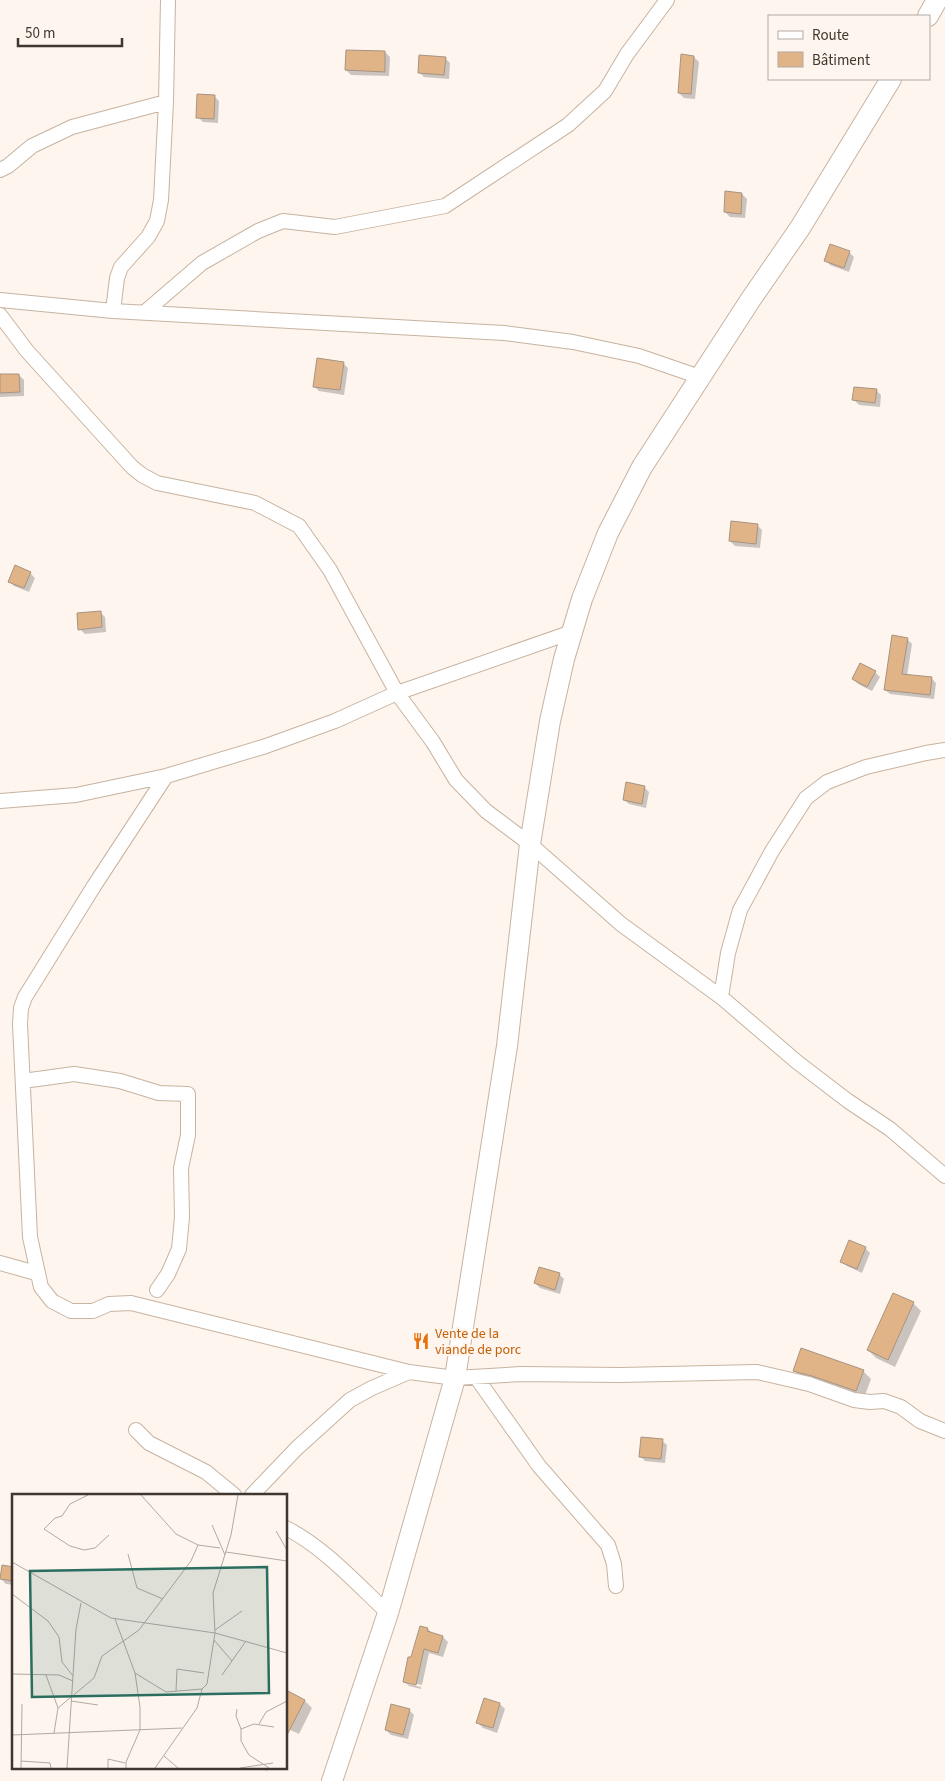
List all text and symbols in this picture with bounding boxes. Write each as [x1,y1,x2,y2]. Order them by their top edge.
scale bar [18,15,121,47]
legend [768,15,930,80]
text: 50 m [25,23,55,44]
text: Route [812,25,849,46]
text: Bâtiment [812,50,870,71]
place label: Vente de la viande de porc [435,1324,522,1360]
restaurant icon: Vente de la viande de porc [411,1331,431,1351]
inset map [12,1494,288,1768]

